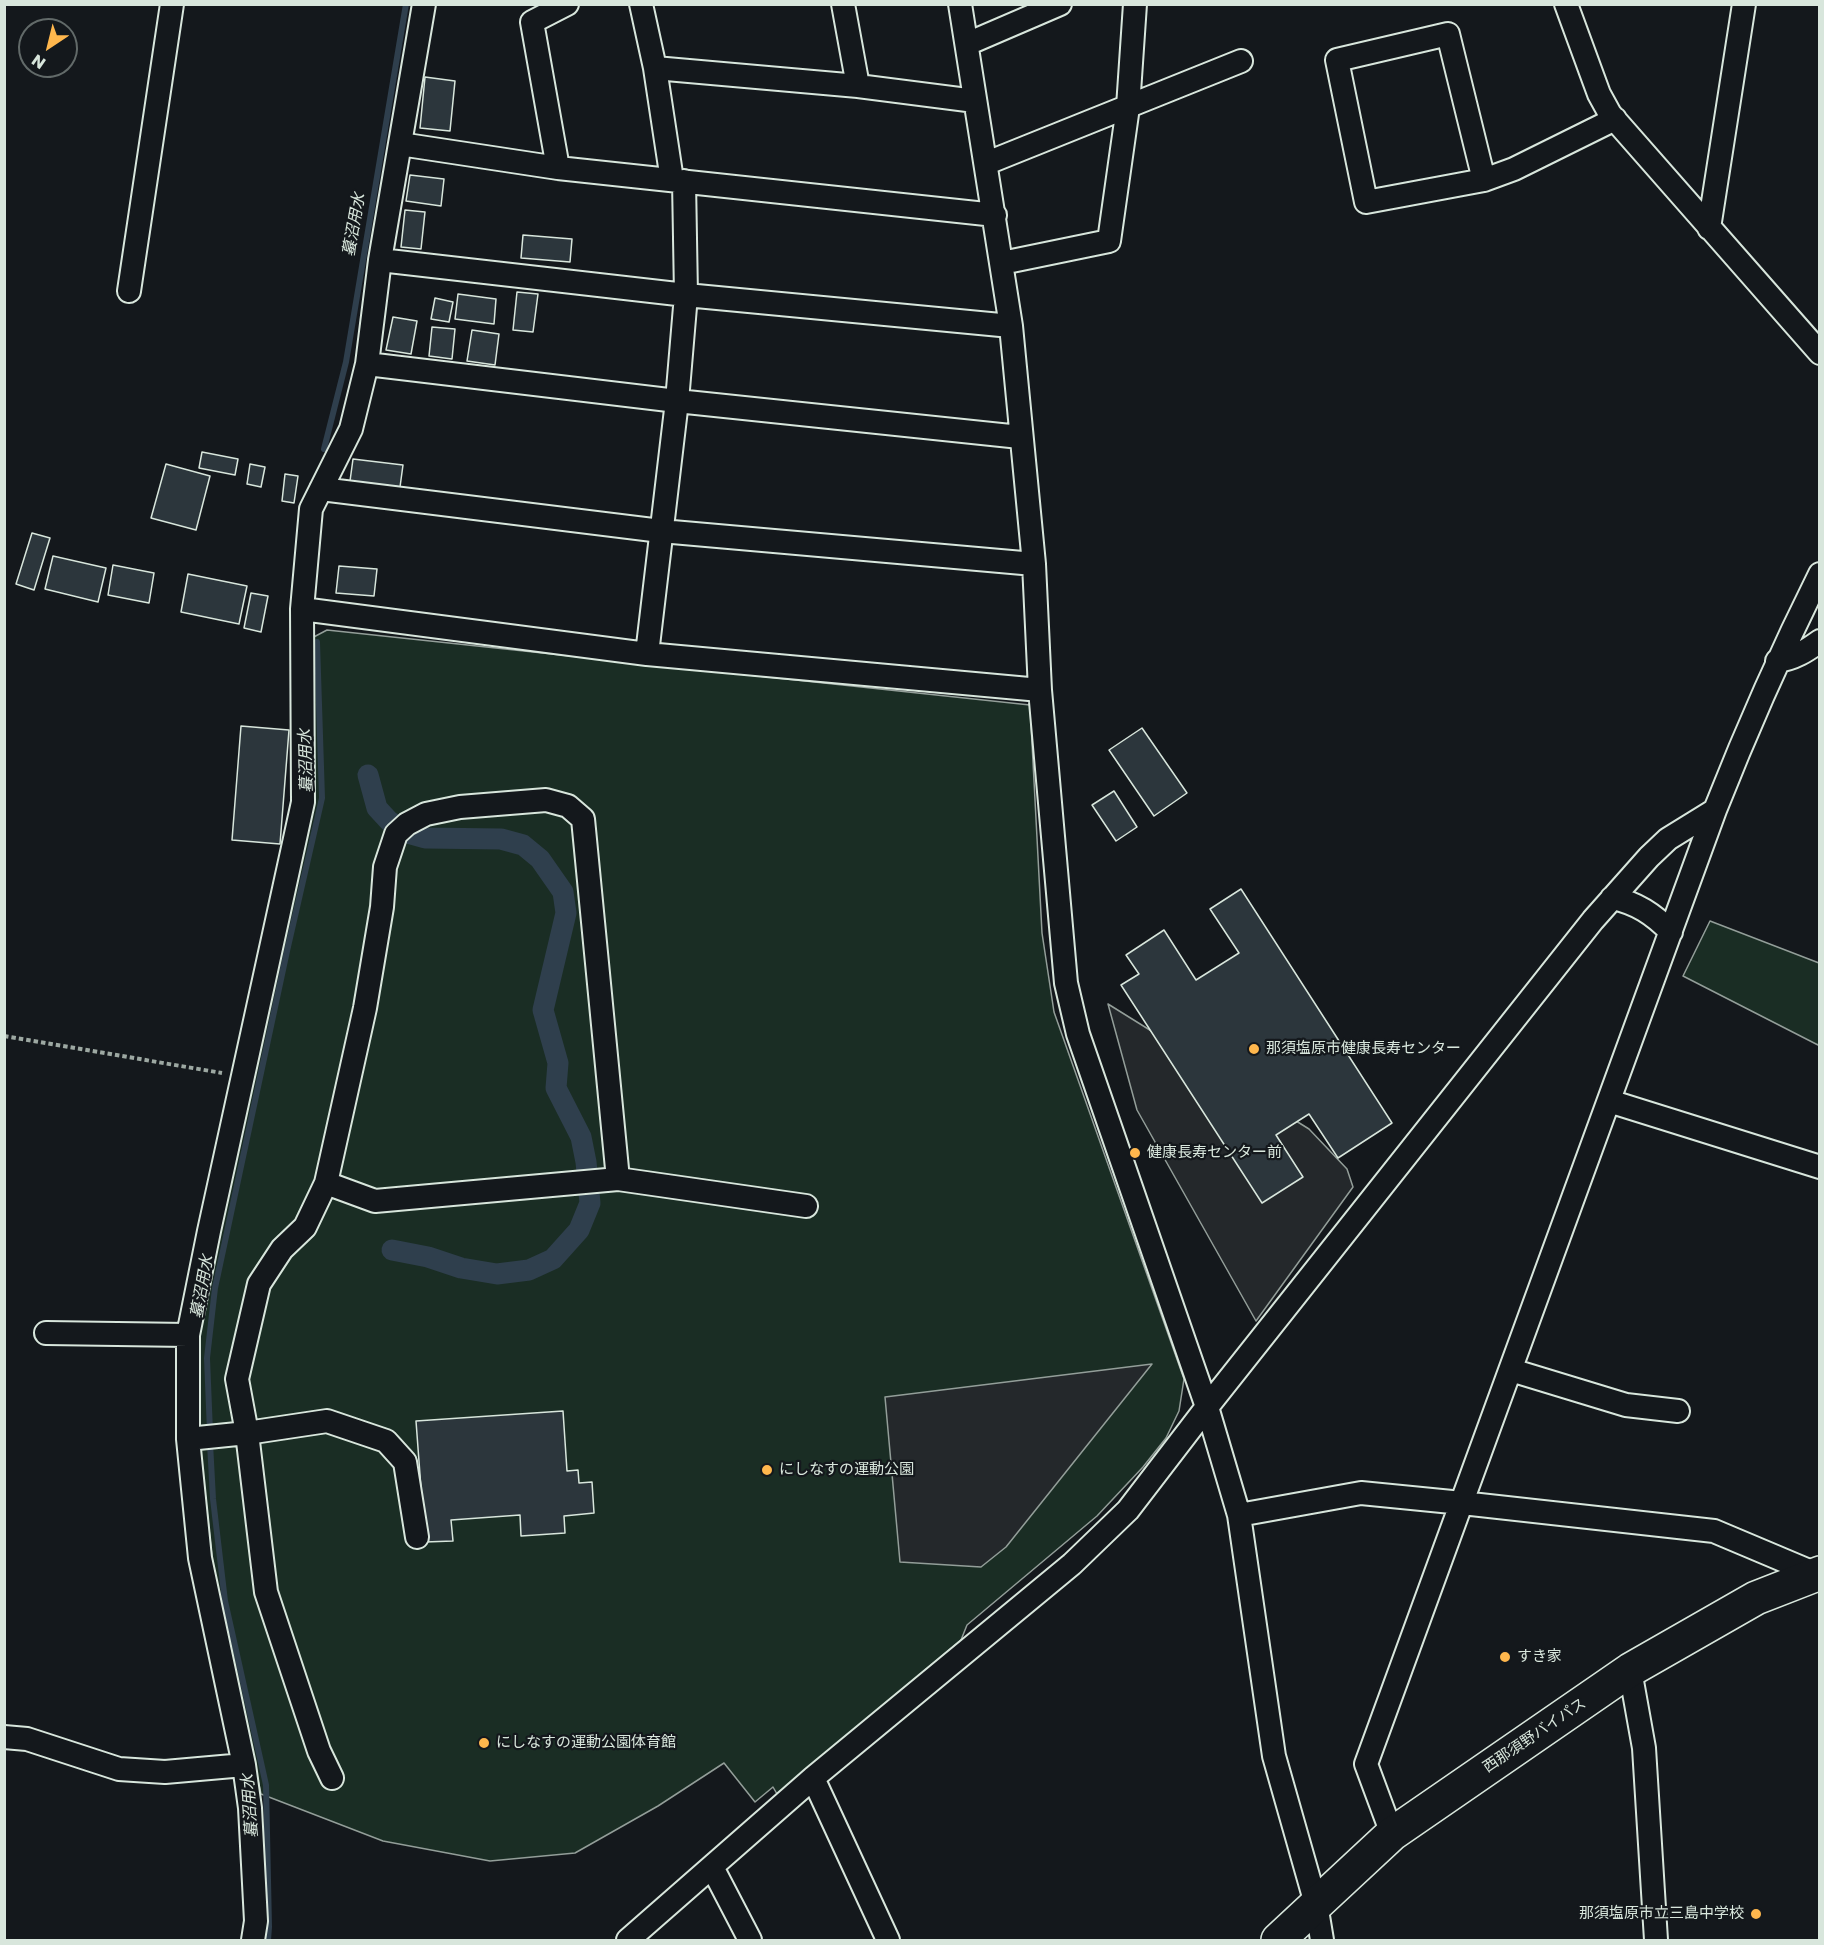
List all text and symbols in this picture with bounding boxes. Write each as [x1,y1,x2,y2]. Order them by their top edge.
north arrow [18,18,78,78]
text: N [27,49,50,74]
water label: 蟇沼用水 [340,192,370,258]
water label: 蟇沼用水 [296,729,318,793]
place label: 那須塩原市健康長寿センター [1266,1040,1461,1058]
marker: 那須塩原市健康長寿センター [1247,1042,1261,1056]
place label: 健康長寿センター前 [1147,1144,1282,1162]
marker: 健康長寿センター前 [1128,1146,1142,1160]
water label: 蟇沼用水 [188,1254,218,1320]
place label: にしなすの運動公園 [779,1461,914,1479]
marker: にしなすの運動公園 [760,1463,774,1477]
place label: すき家 [1517,1648,1562,1666]
marker: すき家 [1498,1650,1512,1664]
street label: 西那須野バイパス [1480,1695,1590,1777]
place label: にしなすの運動公園体育館 [496,1734,676,1752]
marker: にしなすの運動公園体育館 [477,1736,491,1750]
water label: 蟇沼用水 [239,1773,263,1839]
place label: 那須塩原市立三島中学校 [1579,1905,1744,1923]
marker: 那須塩原市立三島中学校 [1749,1907,1763,1921]

